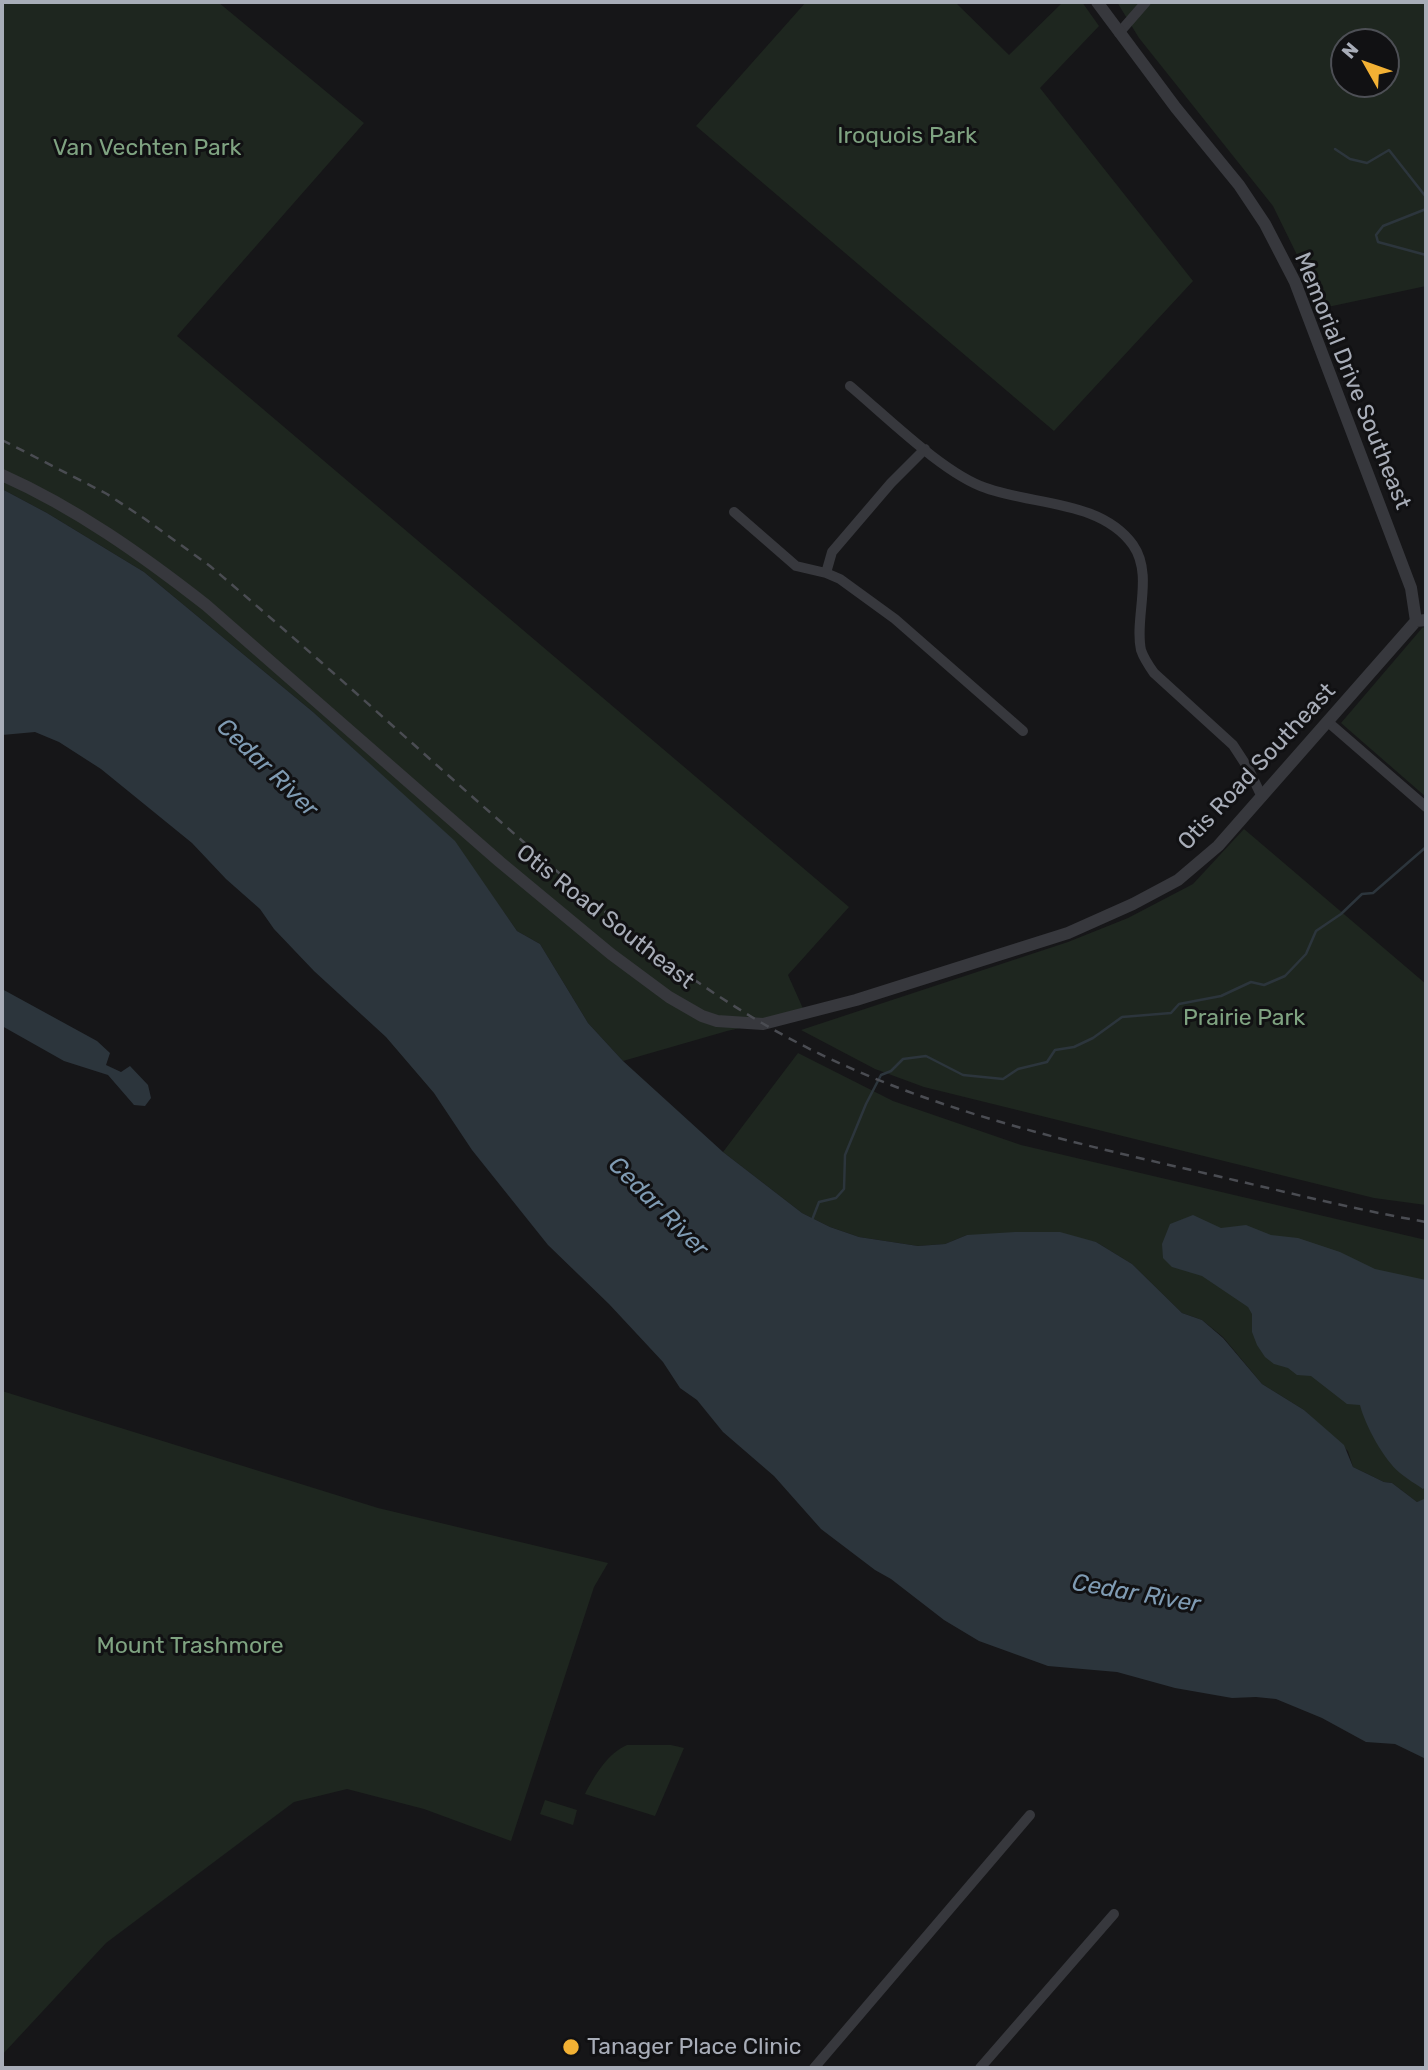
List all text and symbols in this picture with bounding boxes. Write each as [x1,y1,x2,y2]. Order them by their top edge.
north arrow [1330,28,1400,98]
text: N [1337,38,1363,63]
park label: Iroquois Park [837,122,977,150]
park label: Van Vechten Park [53,134,241,162]
street label: Memorial Drive Southeast [1288,249,1416,513]
street label: Otis Road Southeast [1172,678,1342,856]
water label: Cedar River [210,713,324,823]
street label: Otis Road Southeast [511,839,699,995]
park label: Prairie Park [1183,1004,1305,1032]
water label: Cedar River [602,1151,714,1263]
water label: Cedar River [1070,1569,1202,1619]
park label: Mount Trashmore [96,1632,284,1660]
place label: Tanager Place Clinic [587,2033,801,2061]
marker: Tanager Place Clinic [561,2037,581,2057]

